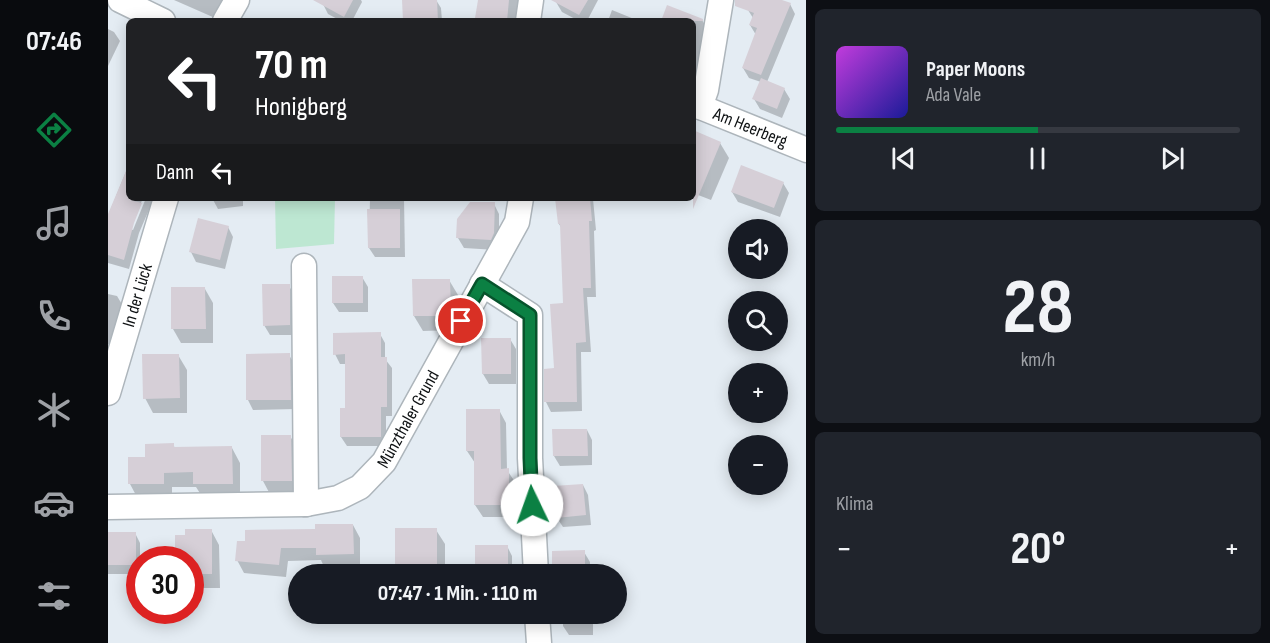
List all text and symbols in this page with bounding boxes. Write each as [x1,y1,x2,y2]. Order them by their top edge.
text: 07:46 [26,26,82,58]
text: 70 m [255,40,328,91]
icon: left [156,42,234,120]
text: Paper Moons [926,56,1025,83]
text: Ada Vale [926,83,981,107]
text: Honigberg [255,91,347,123]
street label: Am Heerberg [710,103,791,152]
icon: directions [33,109,75,151]
icon: previous [887,142,920,175]
icon: pause [1021,142,1054,175]
icon: next [1156,142,1189,175]
icon: left [206,156,239,189]
text: Dann [156,159,194,186]
icon: music [33,202,75,244]
map controls [728,219,788,495]
button: sound [728,219,788,279]
street label: In der Lück [118,261,156,330]
text: 28 [1003,262,1073,355]
button: search [728,291,788,351]
icon: phone [33,295,75,337]
pin [435,295,486,346]
icon: arrive [444,304,477,337]
text: km/h [1021,348,1055,372]
button: + [728,363,788,423]
street label: Münzthaler Grund [372,367,443,471]
icon: climate [33,389,75,431]
button: − [728,435,788,495]
position arrow [500,473,564,537]
icon: car [33,482,75,524]
text: Klima [836,492,874,516]
text: 20° [1010,522,1066,577]
text: − [836,529,852,569]
text: + [1224,529,1240,569]
speed limit sign: 30 [126,546,204,624]
icon: filters [33,575,75,617]
text: 07:47 · 1 Min. · 110 m [378,580,537,607]

